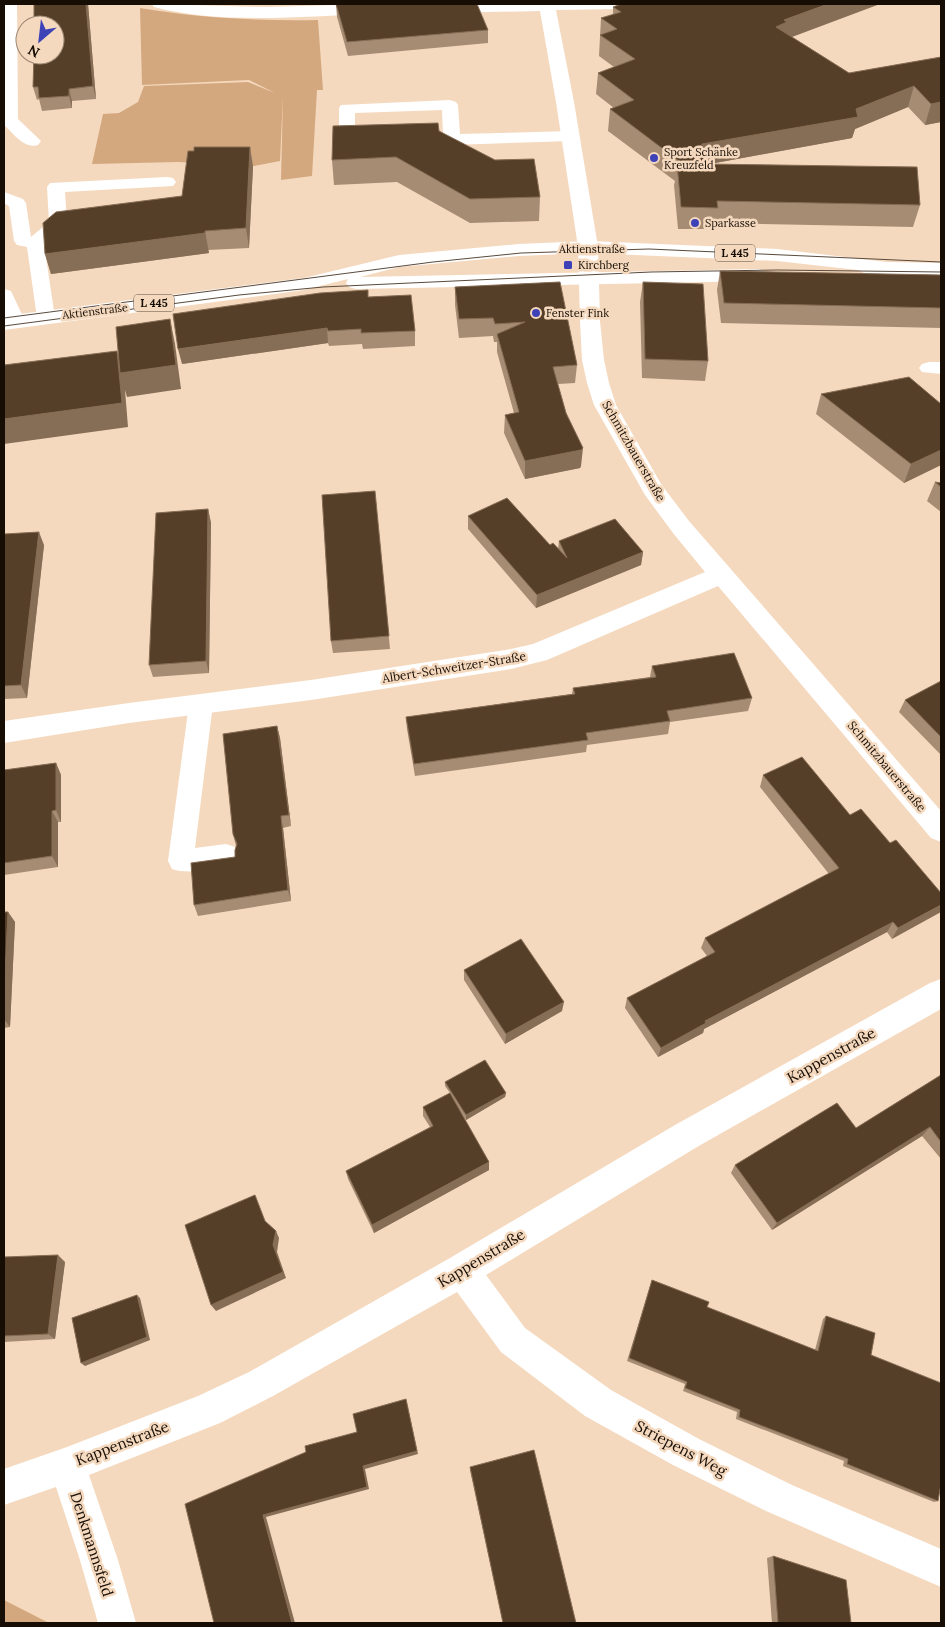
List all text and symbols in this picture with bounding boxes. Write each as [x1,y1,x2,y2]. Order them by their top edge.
north arrow [15,15,65,65]
text: N [25,41,43,62]
place label: Sport Schänke Kreuzfeld [664,145,738,172]
marker: Sport Schänke Kreuzfeld [648,152,660,164]
place label: Sparkasse [705,216,756,230]
marker: Sparkasse [689,217,701,229]
street label: Aktienstraße [558,242,625,256]
road number: L 445 [715,244,755,262]
place label: Kirchberg [578,258,630,272]
marker: Kirchberg [562,259,574,271]
road number: L 445 [134,294,174,312]
street label: Aktienstraße [60,300,129,322]
place label: Fenster Fink [546,306,609,320]
marker: Fenster Fink [530,307,542,319]
street label: Schmitzbauerstraße [599,398,669,504]
street label: Albert-Schweitzer-Straße [380,648,527,686]
street label: Schmitzbauerstraße [845,718,930,815]
street label: Kappenstraße [783,1023,879,1087]
street label: Kappenstraße [434,1225,528,1291]
street label: Striepens Weg [632,1416,731,1480]
street label: Kappenstraße [73,1417,171,1469]
street label: Denkmannsfeld [66,1489,118,1599]

